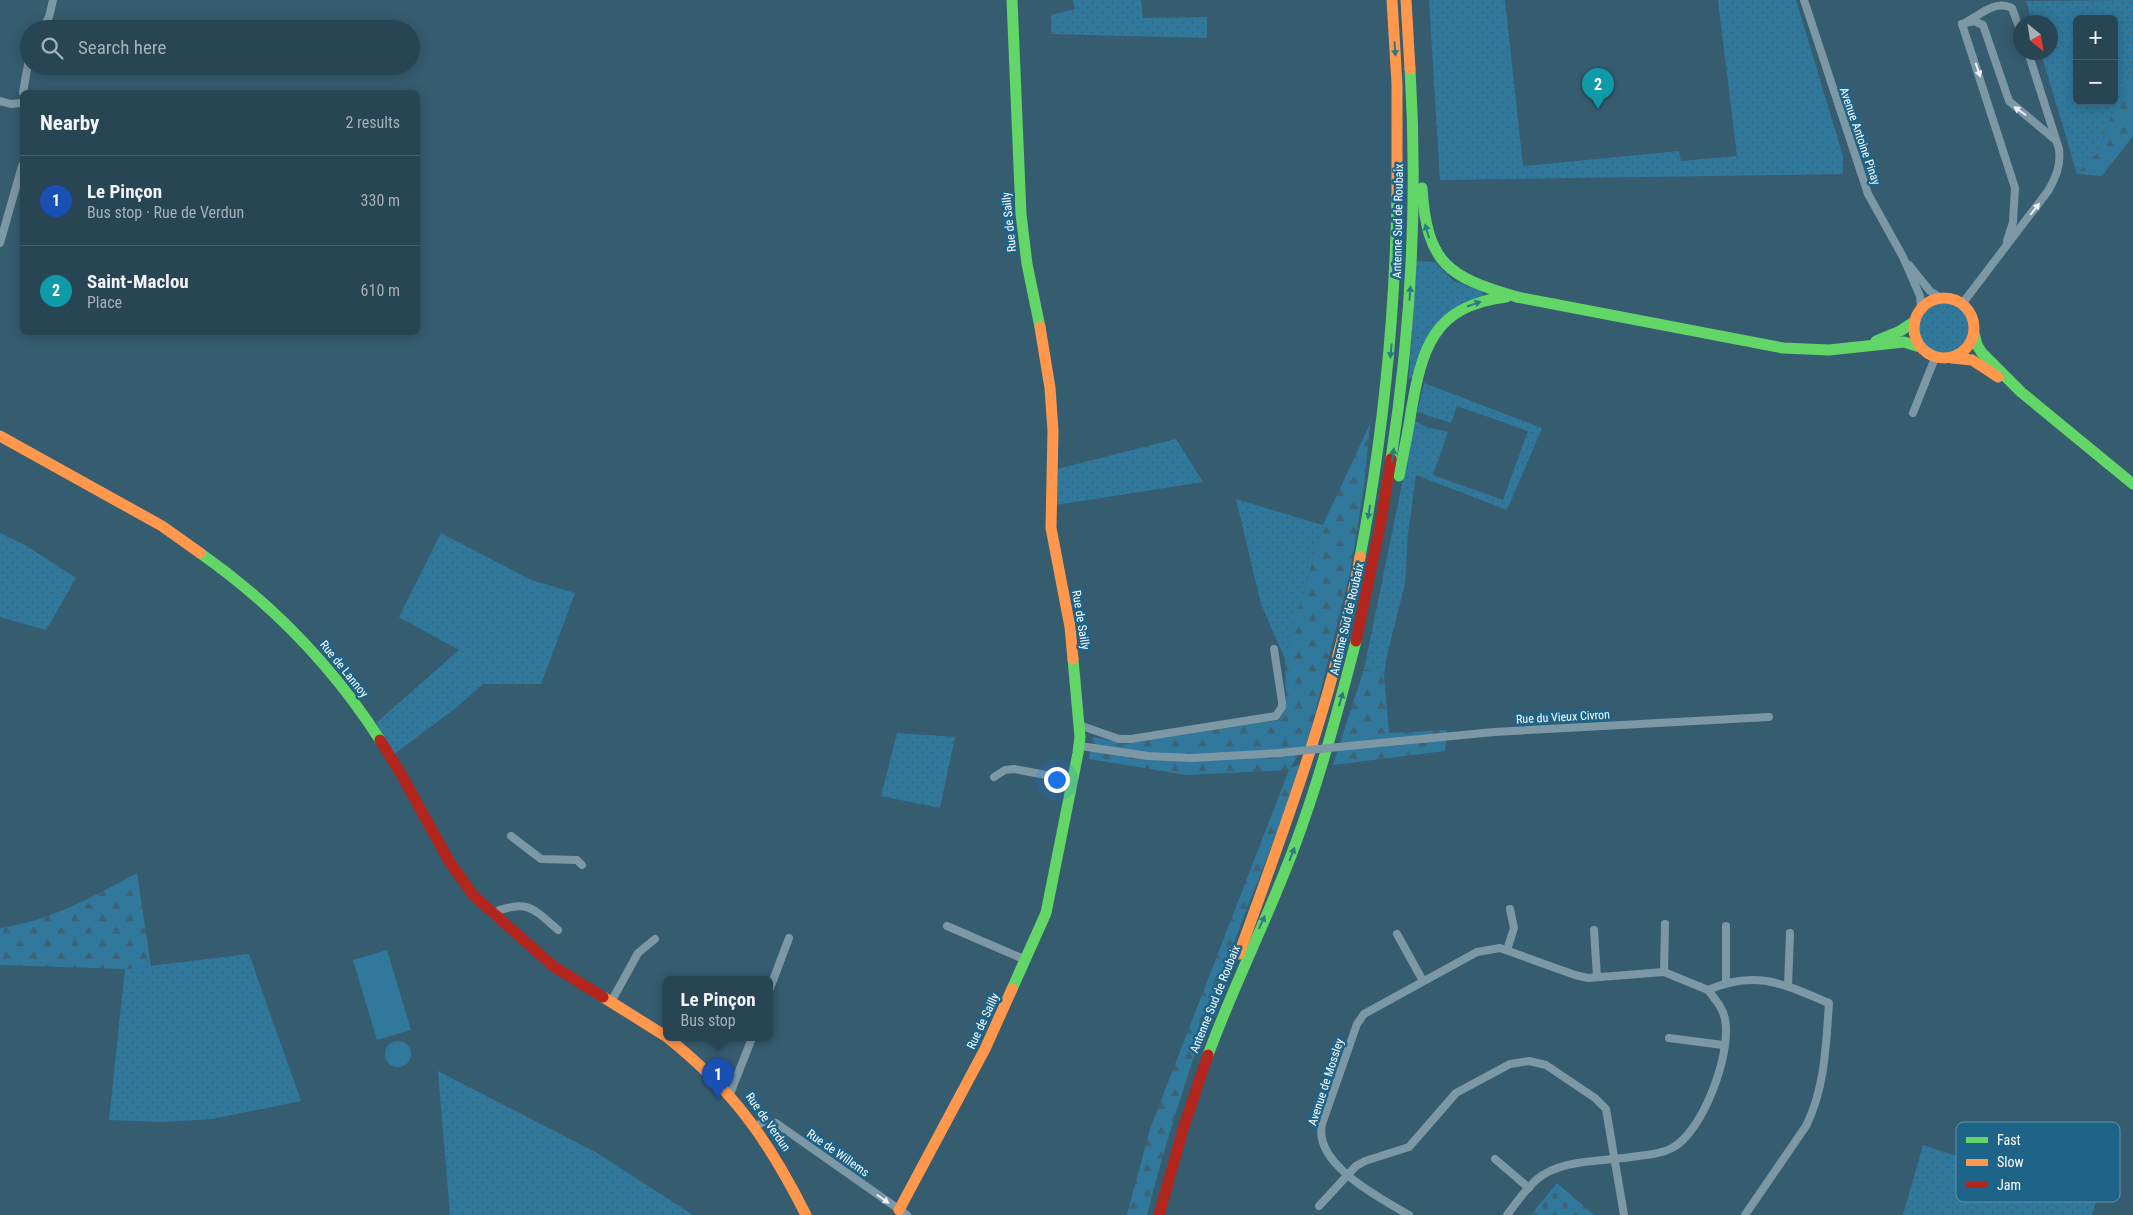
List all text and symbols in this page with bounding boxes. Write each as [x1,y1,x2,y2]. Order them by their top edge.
north arrow [2013,15,2058,60]
map controls [2073,15,2118,105]
button: + [2073,15,2118,60]
search box [20,20,420,75]
icon: search [38,34,66,62]
text: Search here [78,36,166,59]
one-way arrow [1391,41,1399,57]
button: − [2073,60,2118,105]
one-way arrow [1975,63,1982,78]
pin: 2 [1582,68,1614,109]
street label: Avenue Antoine Pinay [1837,85,1883,187]
one-way arrow [2014,106,2027,116]
text: Nearby [40,111,99,135]
text: 2 results [345,113,400,132]
street label: Antenne Sud de Roubaix [1390,163,1406,279]
text: Le Pinçon [87,180,162,203]
text: 1 [52,191,60,210]
text: 330 m [361,191,400,210]
street label: Rue de Sailly [999,191,1019,253]
text: Bus stop · Rue de Verdun [87,203,244,222]
one-way arrow [2029,203,2040,216]
one-way arrow [1422,223,1430,238]
text: Saint-Maclou [87,270,189,293]
text: 2 [52,281,60,300]
text: 610 m [361,281,400,300]
one-way arrow [1406,285,1414,301]
text: Place [87,293,122,312]
one-way arrow [1467,300,1482,307]
one-way arrow [1387,343,1395,359]
one-way arrow [1389,446,1397,462]
one-way arrow [1365,504,1373,520]
street label: Antenne Sud de Roubaix [1327,561,1367,677]
street label: Rue de Sailly [1069,589,1093,651]
street label: Rue de Lannoy [317,638,371,700]
one-way arrow [1338,692,1346,707]
street label: Rue du Vieux Civron [1516,708,1611,726]
your location [1044,767,1070,793]
one-way arrow [1288,846,1296,861]
one-way arrow [1258,915,1266,929]
street label: Antenne Sud de Roubaix [1187,943,1243,1055]
popup [663,976,773,1041]
text: Le Pinçon [680,988,756,1011]
street label: Rue de Sailly [964,991,1002,1051]
text: Bus stop [680,1011,736,1030]
street label: Avenue de Mossley [1305,1037,1347,1127]
pin: 1 [702,1058,734,1099]
street label: Rue de Verdun [743,1090,793,1154]
legend [1956,1122,2120,1202]
street label: Rue de Willems [804,1126,872,1180]
text: Fast [1997,1132,2021,1148]
text: Slow [1997,1154,2024,1170]
text: Jam [1997,1177,2021,1193]
one-way arrow [876,1194,890,1204]

